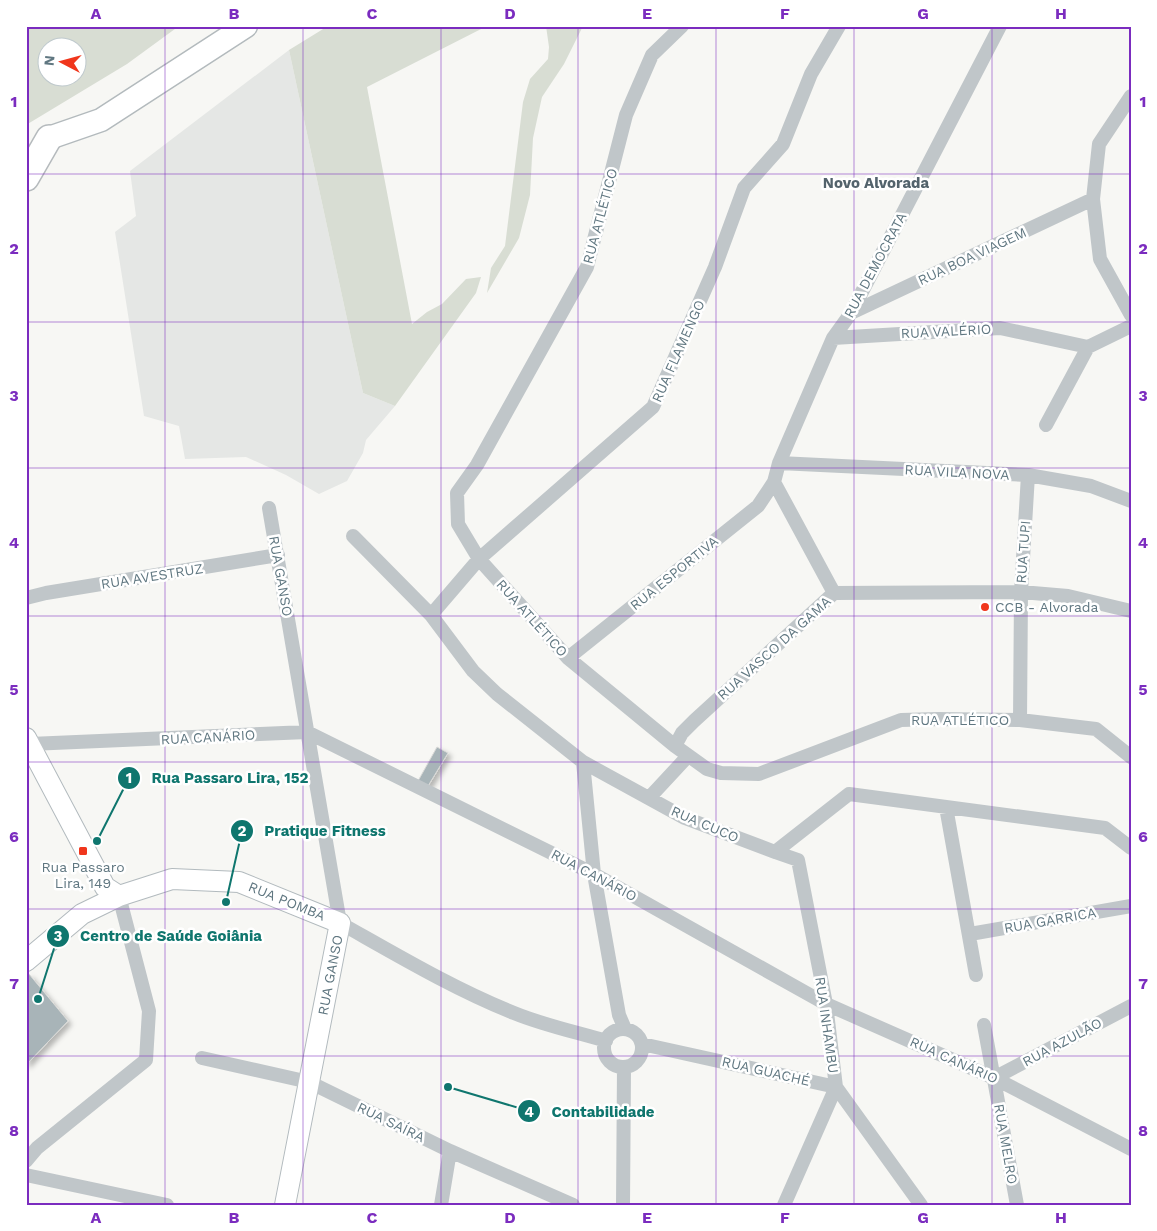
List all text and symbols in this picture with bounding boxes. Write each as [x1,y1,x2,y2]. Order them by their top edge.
text: A [91,4,102,23]
text: B [229,4,240,23]
text: C [367,4,378,23]
text: D [504,4,516,23]
text: E [642,4,652,23]
text: F [780,4,790,23]
text: G [917,4,929,23]
text: H [1055,4,1067,23]
north arrow [38,38,88,88]
text: N [41,55,58,67]
text: 1 [11,92,17,111]
text: 1 [1140,92,1146,111]
street label: RUA ATLÉTICO [580,166,620,266]
district label: Novo Alvorada [823,174,929,192]
street label: RUA DEMOCRATA [840,210,910,320]
street label: RUA BOA VIAGEM [915,224,1029,288]
text: 2 [9,239,19,258]
text: 2 [1138,239,1148,258]
street label: RUA FLAMENGO [648,297,708,405]
street label: RUA VALÉRIO [900,321,992,341]
text: 3 [9,386,19,405]
text: 3 [1138,386,1148,405]
street label: RUA VILA NOVA [904,461,1010,483]
street label: RUA TUPI [1013,520,1033,584]
text: 4 [9,533,19,552]
street label: RUA ESPORTIVA [627,533,721,613]
text: 4 [1138,533,1148,552]
street label: RUA GANSO [266,535,296,617]
street label: RUA AVESTRUZ [100,560,204,592]
street label: RUA ATLÉTICO [493,576,571,660]
street label: RUA VASCO DA GAMA [714,593,834,703]
place label: CCB - Alvorada [995,599,1099,615]
marker: CCB - Alvorada [979,601,991,613]
text: 5 [9,680,19,699]
text: 5 [1138,680,1148,699]
street label: RUA ATLÉTICO [911,712,1009,728]
street label: RUA CANÁRIO [160,727,256,747]
callout: Rua Passaro Lira, 152 [116,763,318,793]
text: 1 [126,769,132,787]
text: Rua Passaro Lira, 152 [152,769,308,787]
street label: RUA CUCO [669,803,741,845]
callout: Pratique Fitness [229,816,396,846]
text: 2 [238,822,247,840]
text: Pratique Fitness [264,822,386,840]
text: 6 [9,827,19,846]
text: 6 [1138,827,1148,846]
marker: Rua Passaro Lira, 149 [77,845,89,857]
street label: RUA CANÁRIO [548,846,640,904]
place label: Rua Passaro Lira, 149 [41,859,125,891]
street label: RUA POMBA [246,878,328,924]
street label: RUA GARRICA [1003,904,1097,936]
callout: Centro de Saúde Goiânia [45,921,272,951]
text: 3 [54,927,63,945]
text: Centro de Saúde Goiânia [80,927,262,945]
street label: RUA GANSO [314,933,346,1017]
text: 7 [9,974,19,993]
text: 7 [1138,974,1148,993]
street label: RUA INHAMBU [812,976,842,1074]
street label: RUA AZULÃO [1020,1014,1104,1070]
street label: RUA CANÁRIO [908,1033,1000,1087]
street label: RUA GUACHÉ [720,1053,812,1089]
callout: Contabilidade [516,1096,664,1126]
street label: RUA SAÍRA [355,1099,427,1145]
text: 4 [524,1103,534,1121]
text: Contabilidade [552,1103,655,1121]
street label: RUA MELRO [991,1103,1021,1185]
text: 8 [9,1121,19,1140]
text: 8 [1138,1121,1148,1140]
text: A [91,1208,102,1227]
text: B [229,1208,240,1227]
text: C [367,1208,378,1227]
text: D [504,1208,516,1227]
text: E [642,1208,652,1227]
text: F [780,1208,790,1227]
text: G [917,1208,929,1227]
text: H [1055,1208,1067,1227]

